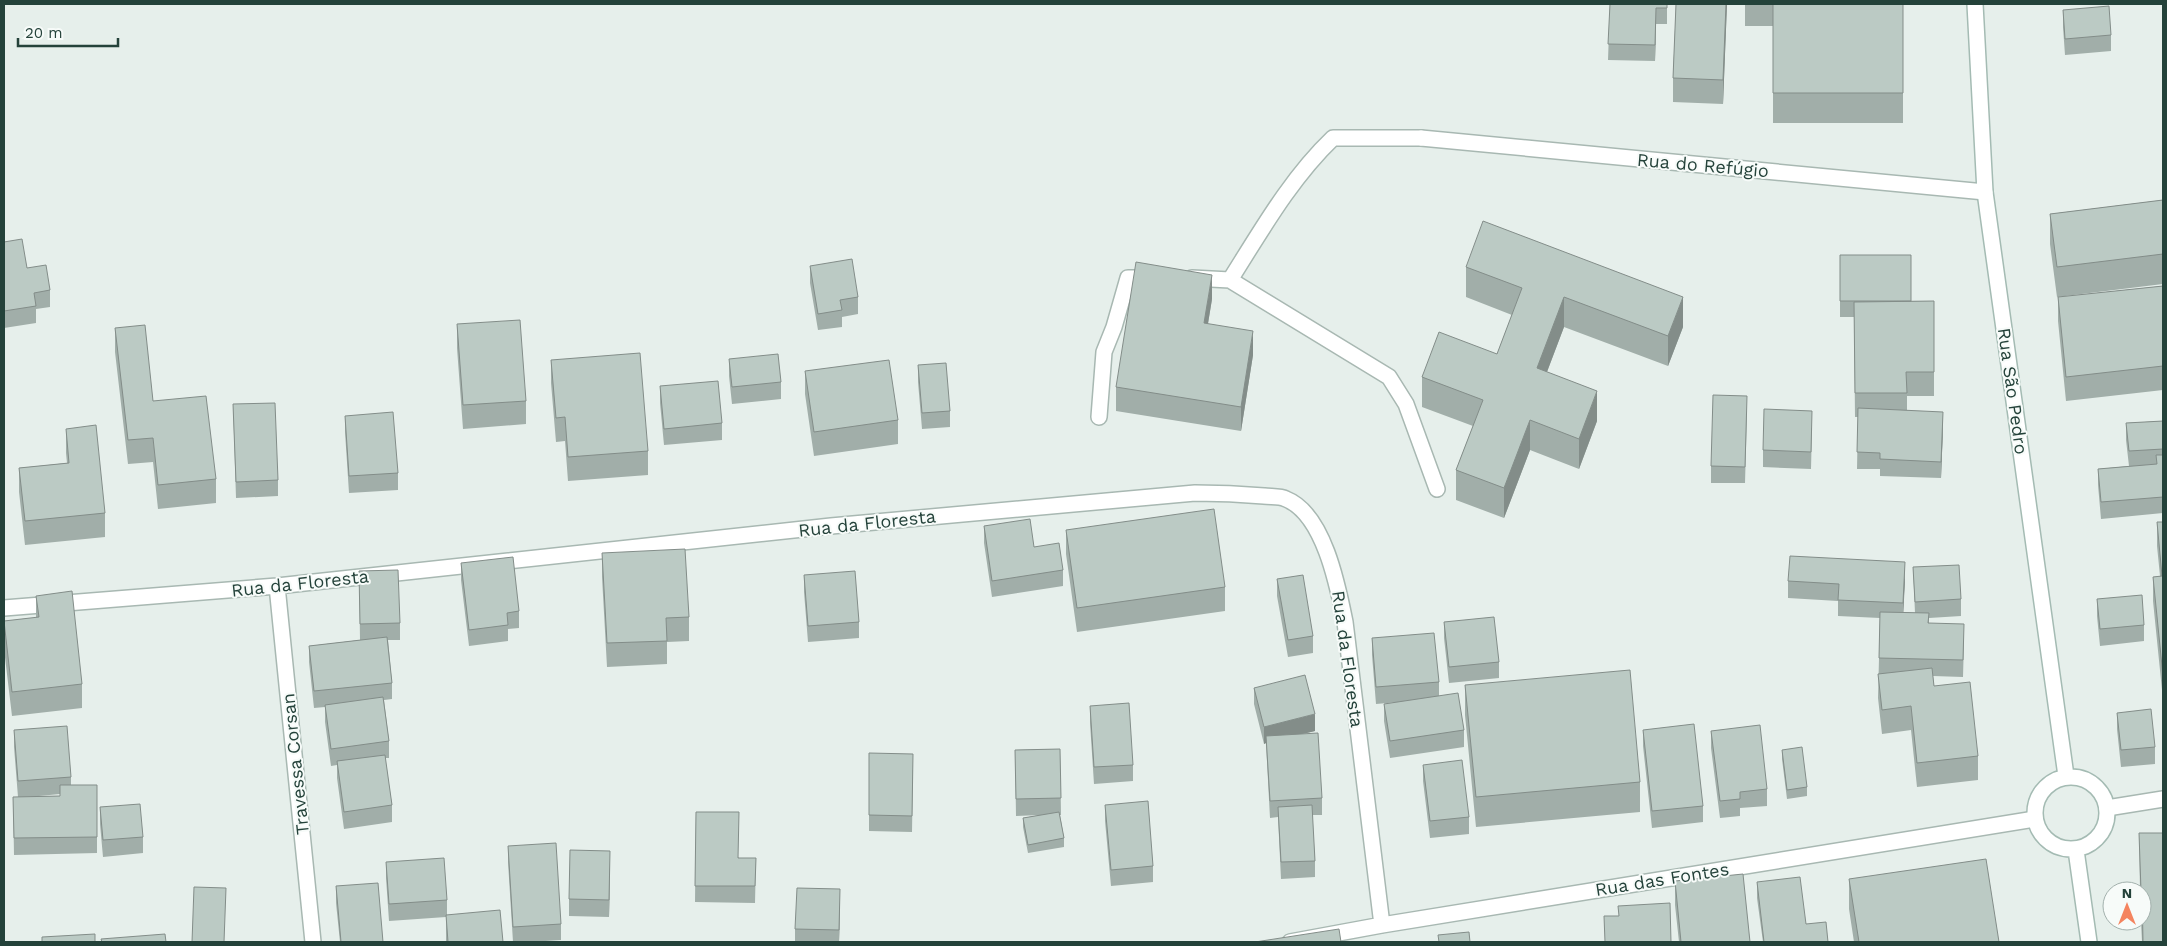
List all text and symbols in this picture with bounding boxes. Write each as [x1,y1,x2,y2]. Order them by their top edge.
scale bar [18,15,118,47]
text: 20 m [25,24,63,42]
street label: Rua do Refúgio [1636,149,1770,181]
street label: Rua São Pedro [1994,326,2032,456]
street label: Rua da Floresta [797,505,937,541]
street label: Rua da Floresta [230,565,370,601]
street label: Rua da Floresta [1328,589,1368,729]
street label: Travessa Corsan [277,692,313,836]
street label: Rua das Fontes [1594,858,1730,900]
north arrow [2102,881,2152,931]
text: N [2122,885,2132,901]

